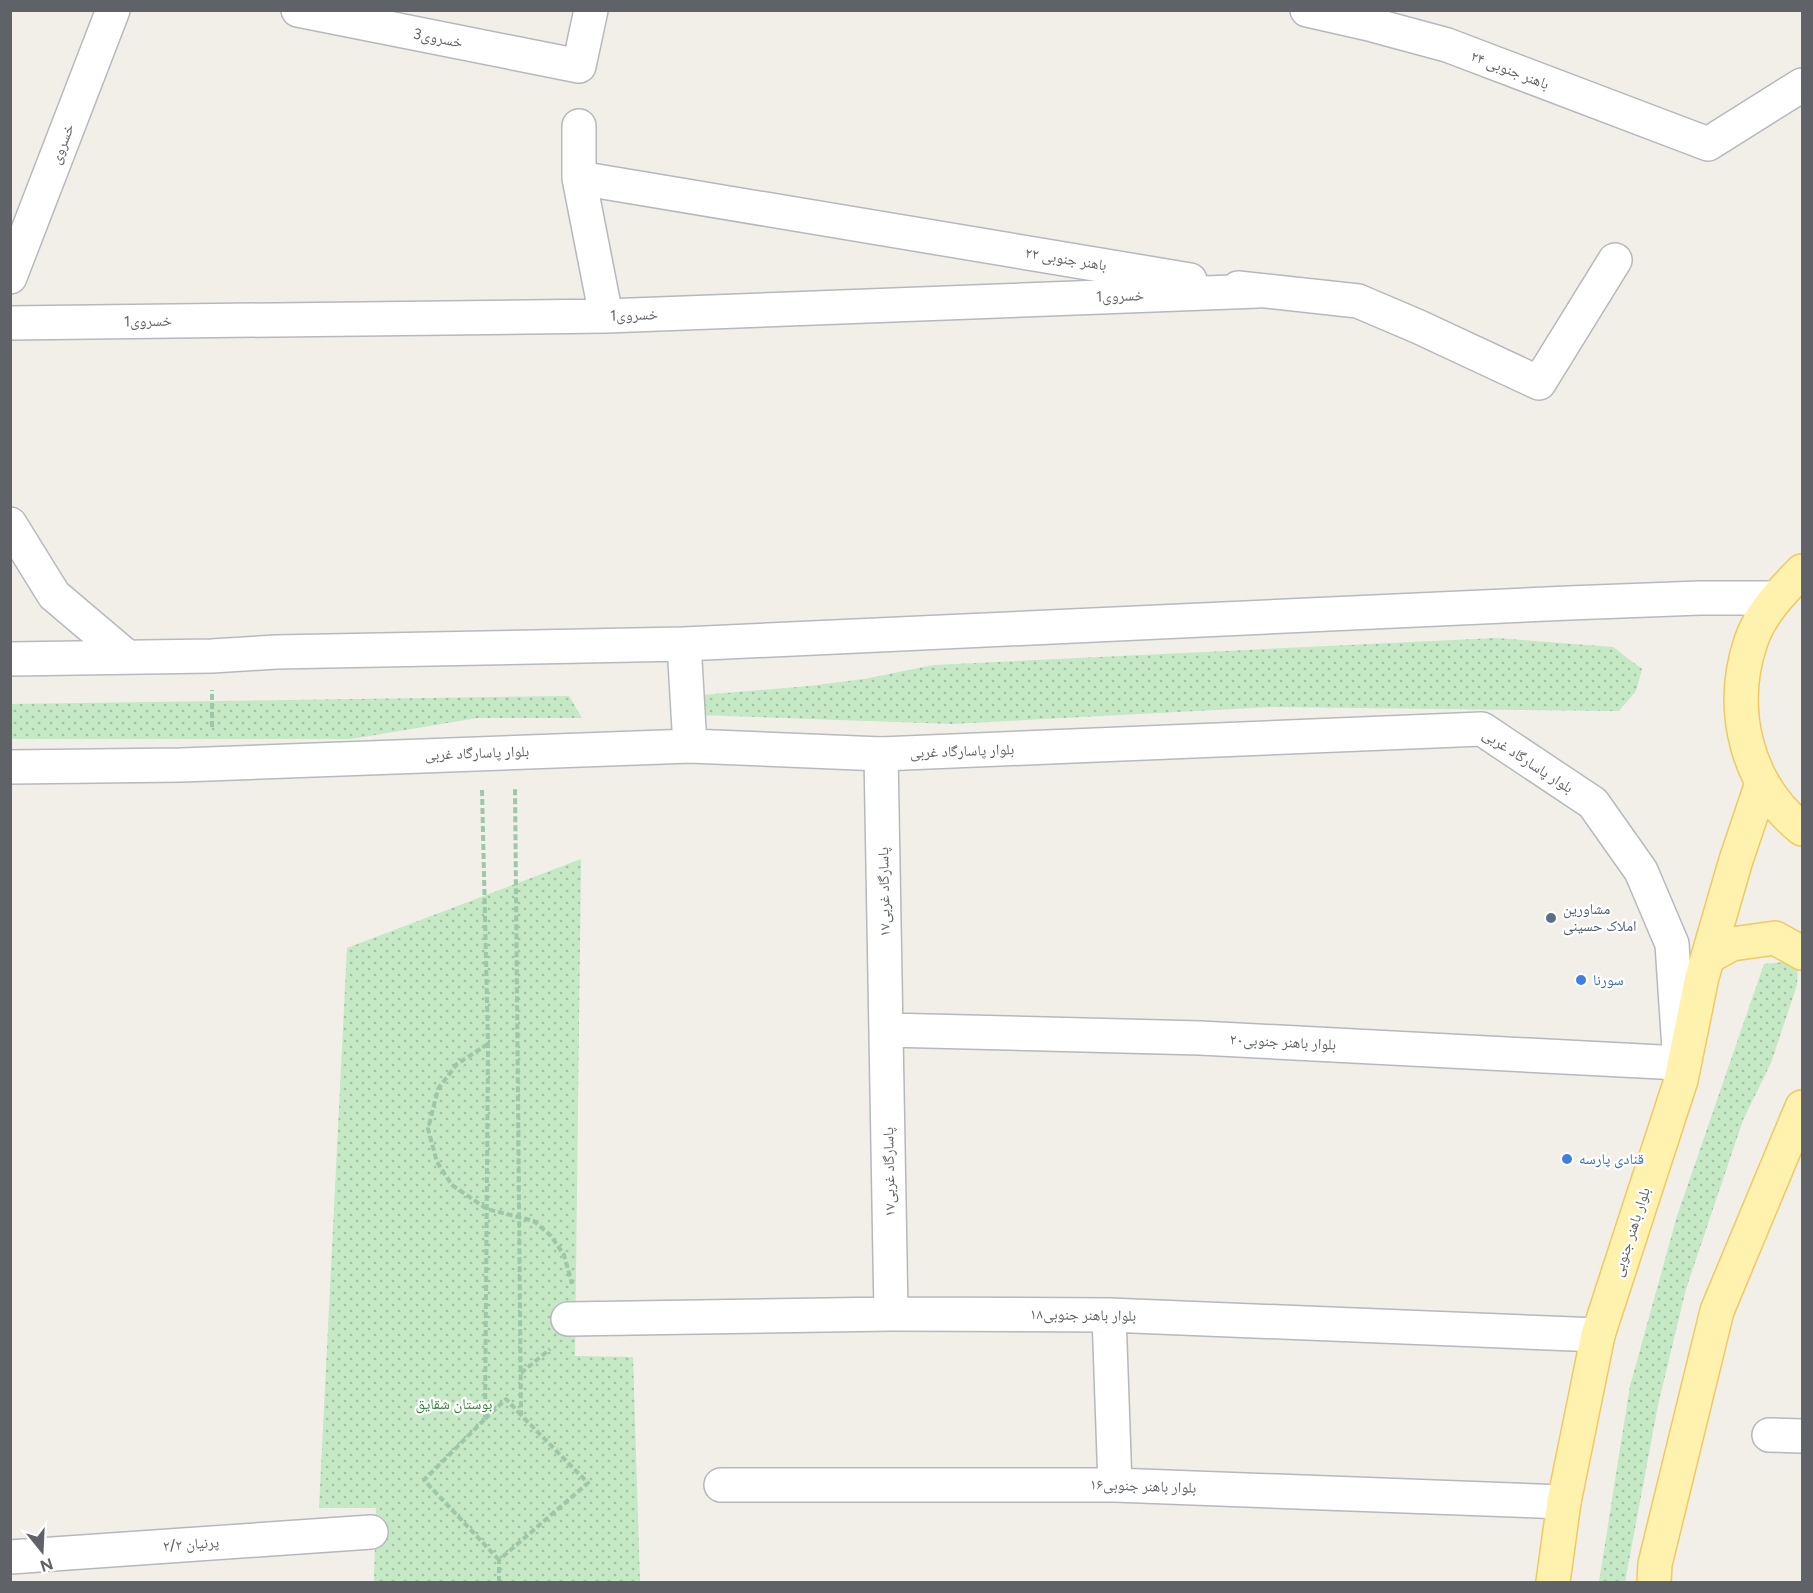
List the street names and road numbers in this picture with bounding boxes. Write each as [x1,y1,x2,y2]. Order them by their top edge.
street label: 3خسروى [412,24,465,53]
street label: ۲۴ باهنر جنوبی [1468,47,1552,94]
street label: خسروى [46,121,79,167]
street label: ۲۲ باهنر جنوبی [1024,244,1108,275]
street label: خسروى1 [1096,286,1145,307]
street label: خسروى1 [610,305,659,326]
street label: خسروى1 [124,312,173,331]
street label: بلوار پاسارگاد غربی [1479,725,1577,798]
street label: بلوار پاسارگاد غربی [910,740,1014,763]
street label: بلوار پاسارگاد غربی [425,742,529,765]
street label: پاسارگاد غربی۱۷ [874,847,895,937]
street label: بلوار باهنر جنوبی۲۰ [1229,1030,1337,1055]
street label: ۱۷پاسارگاد غربی [879,1127,900,1217]
street label: بلوار باهنر جنوبی [1608,1185,1655,1279]
street label: ۱۸بلوار باهنر جنوبی [1030,1305,1136,1326]
street label: بلوار باهنر جنوبی۱۶ [1089,1475,1197,1498]
street label: پرنیان ۲/۲ [162,1533,220,1556]

